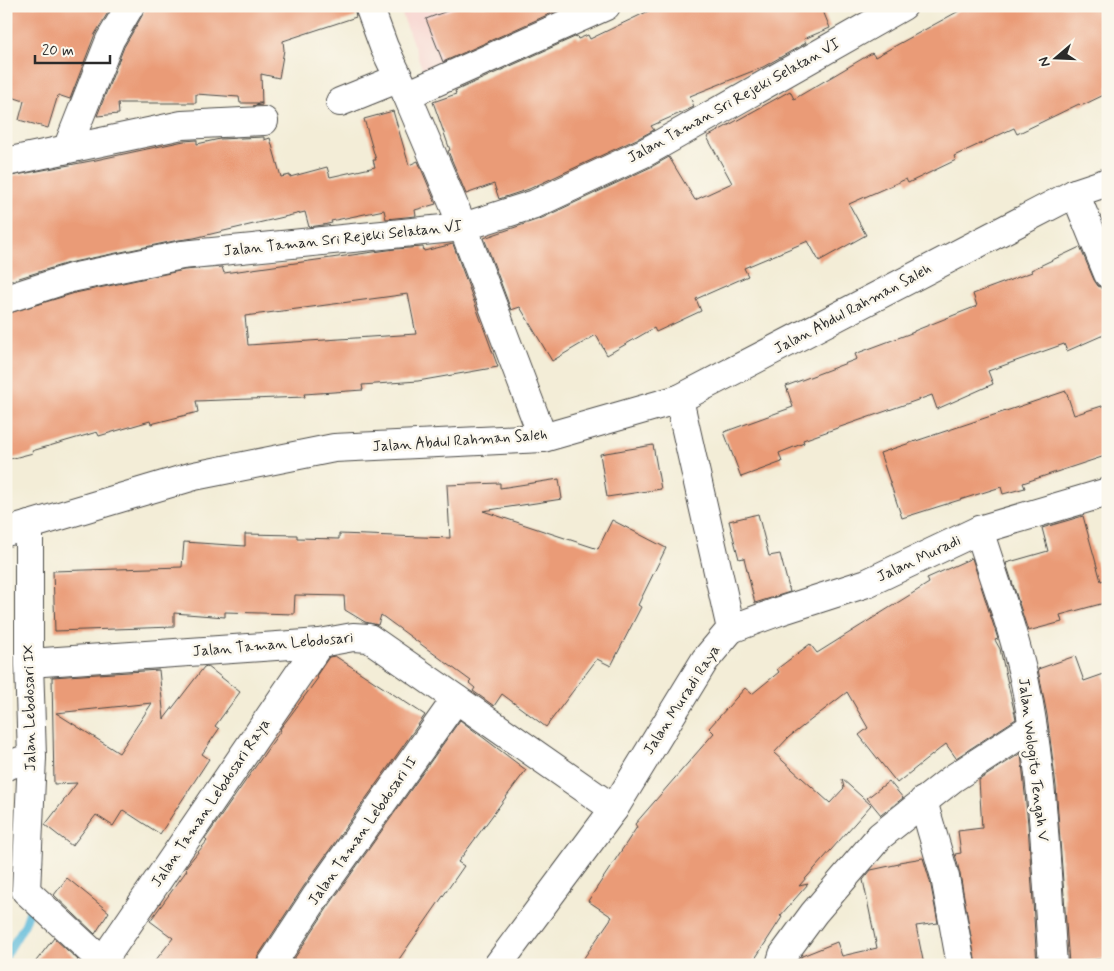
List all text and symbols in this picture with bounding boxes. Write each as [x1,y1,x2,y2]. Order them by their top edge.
scale bar [35,32,110,64]
north arrow [1032,32,1082,82]
street label: Jalan Taman Sri Rejeki Selatan VI [624,34,844,168]
text: 20 m [42,41,74,61]
text: N [1035,55,1055,69]
street label: Jalan Taman Sri Rejeki Selatan VI [223,216,464,261]
street label: Jalan Abdul Rahman Saleh [771,259,935,359]
street label: Jalan Abdul Rahman Saleh [372,425,548,457]
street label: Jalan Muradi [874,531,964,587]
street label: Jalan Taman Lebdosari [192,628,354,662]
street label: Jalan Muradi Raya [639,641,725,759]
street label: Jalan Lebdosari IX [19,644,41,772]
street label: Jalan Wologito Tengah V [1012,677,1053,843]
street label: Jalan Taman Lebdosari Raya [147,715,275,891]
street label: Jalan Taman Lebdosari II [304,752,422,909]

